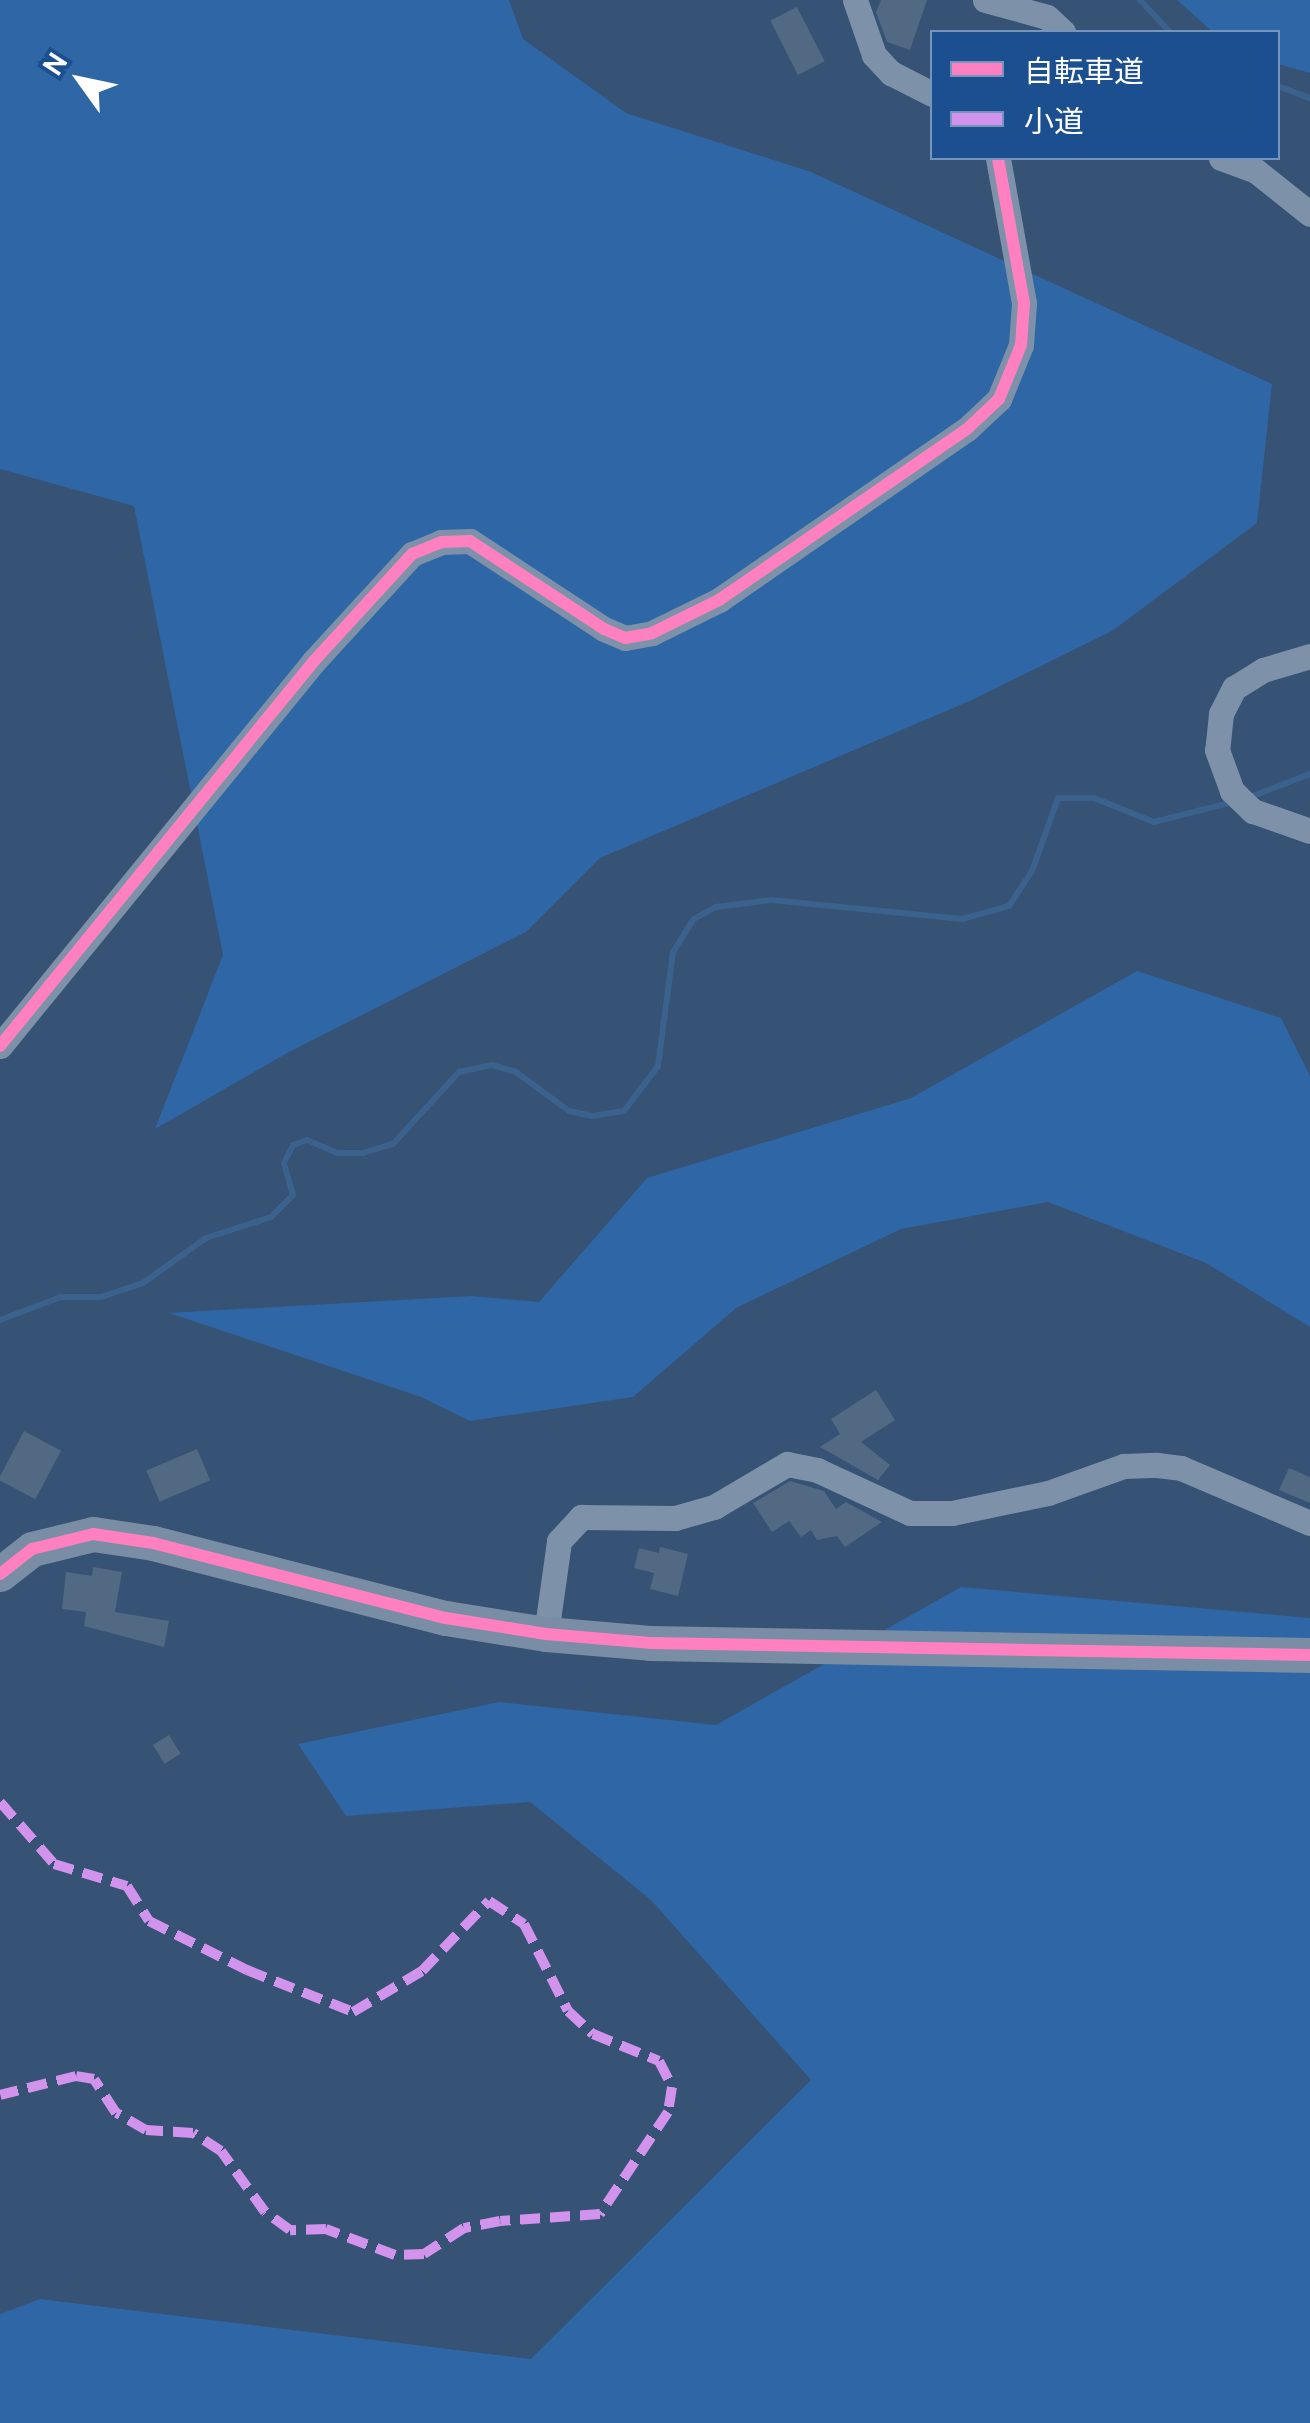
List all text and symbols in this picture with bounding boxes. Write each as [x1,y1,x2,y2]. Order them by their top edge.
north arrow [30,30,130,130]
legend [930,30,1280,160]
text: N [35,46,74,81]
text: 自転車道 [1024,53,1144,90]
text: 小道 [1024,103,1084,140]

